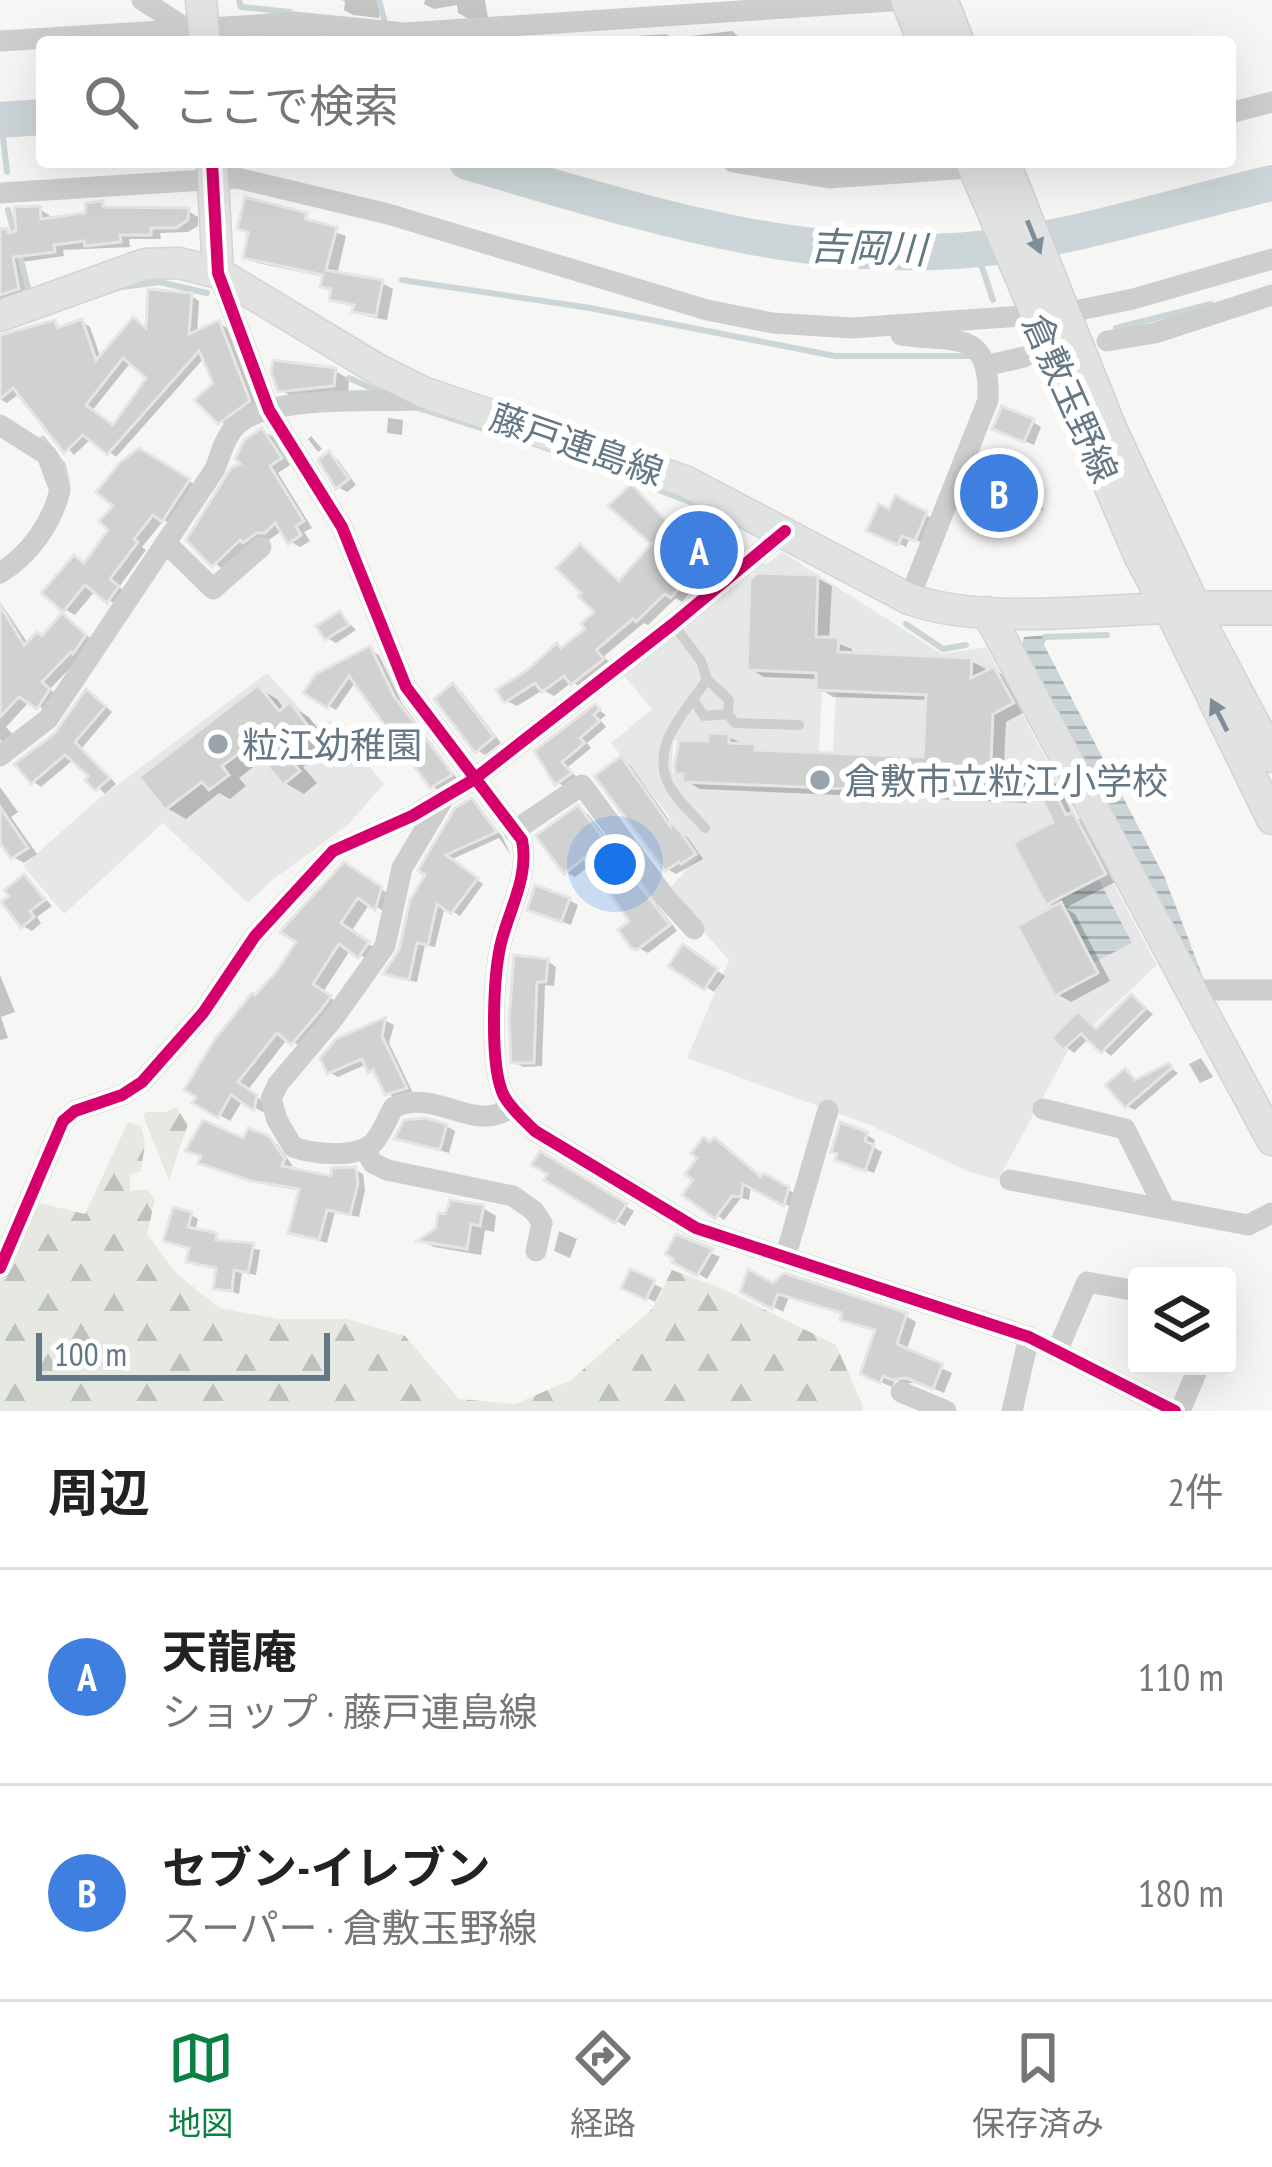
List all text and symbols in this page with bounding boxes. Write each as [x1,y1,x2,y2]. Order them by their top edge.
search box [36,36,1236,168]
icon: search [78,69,144,135]
text: ここで検索 [174,76,399,134]
water label: 吉岡川 [809,219,931,275]
one-way arrow [1025,219,1044,255]
street label: 倉敷玉野線 [1013,306,1129,490]
street label: 藤戸連島線 [484,392,670,496]
pin: B [960,448,1038,538]
pin: A [660,505,738,595]
one-way arrow [1210,698,1230,732]
place label: 粒江幼稚園 [242,721,422,768]
marker: 粒江幼稚園 [205,731,231,757]
place label: 倉敷市立粒江小学校 [844,757,1168,804]
marker: 倉敷市立粒江小学校 [807,767,833,793]
your location [585,834,645,894]
map controls [1128,1267,1236,1375]
button: layers [1128,1267,1236,1375]
scale bar [36,1327,330,1380]
text: 100 m [54,1332,127,1375]
text: 周辺 [48,1459,150,1525]
text: 2件 [1167,1466,1224,1517]
text: 天龍庵 [162,1622,297,1680]
text: A [77,1651,97,1702]
text: 110 m [1138,1651,1224,1702]
text: ショップ · 藤戸連島線 [162,1686,538,1737]
text: セブン-イレブン [162,1838,490,1896]
text: B [77,1867,97,1918]
text: 180 m [1138,1867,1224,1918]
text: スーパー · 倉敷玉野線 [162,1902,537,1953]
tab: 地図 [168,2025,234,2145]
tab: 経路 [570,2025,636,2145]
tab: 保存済み [972,2025,1104,2145]

